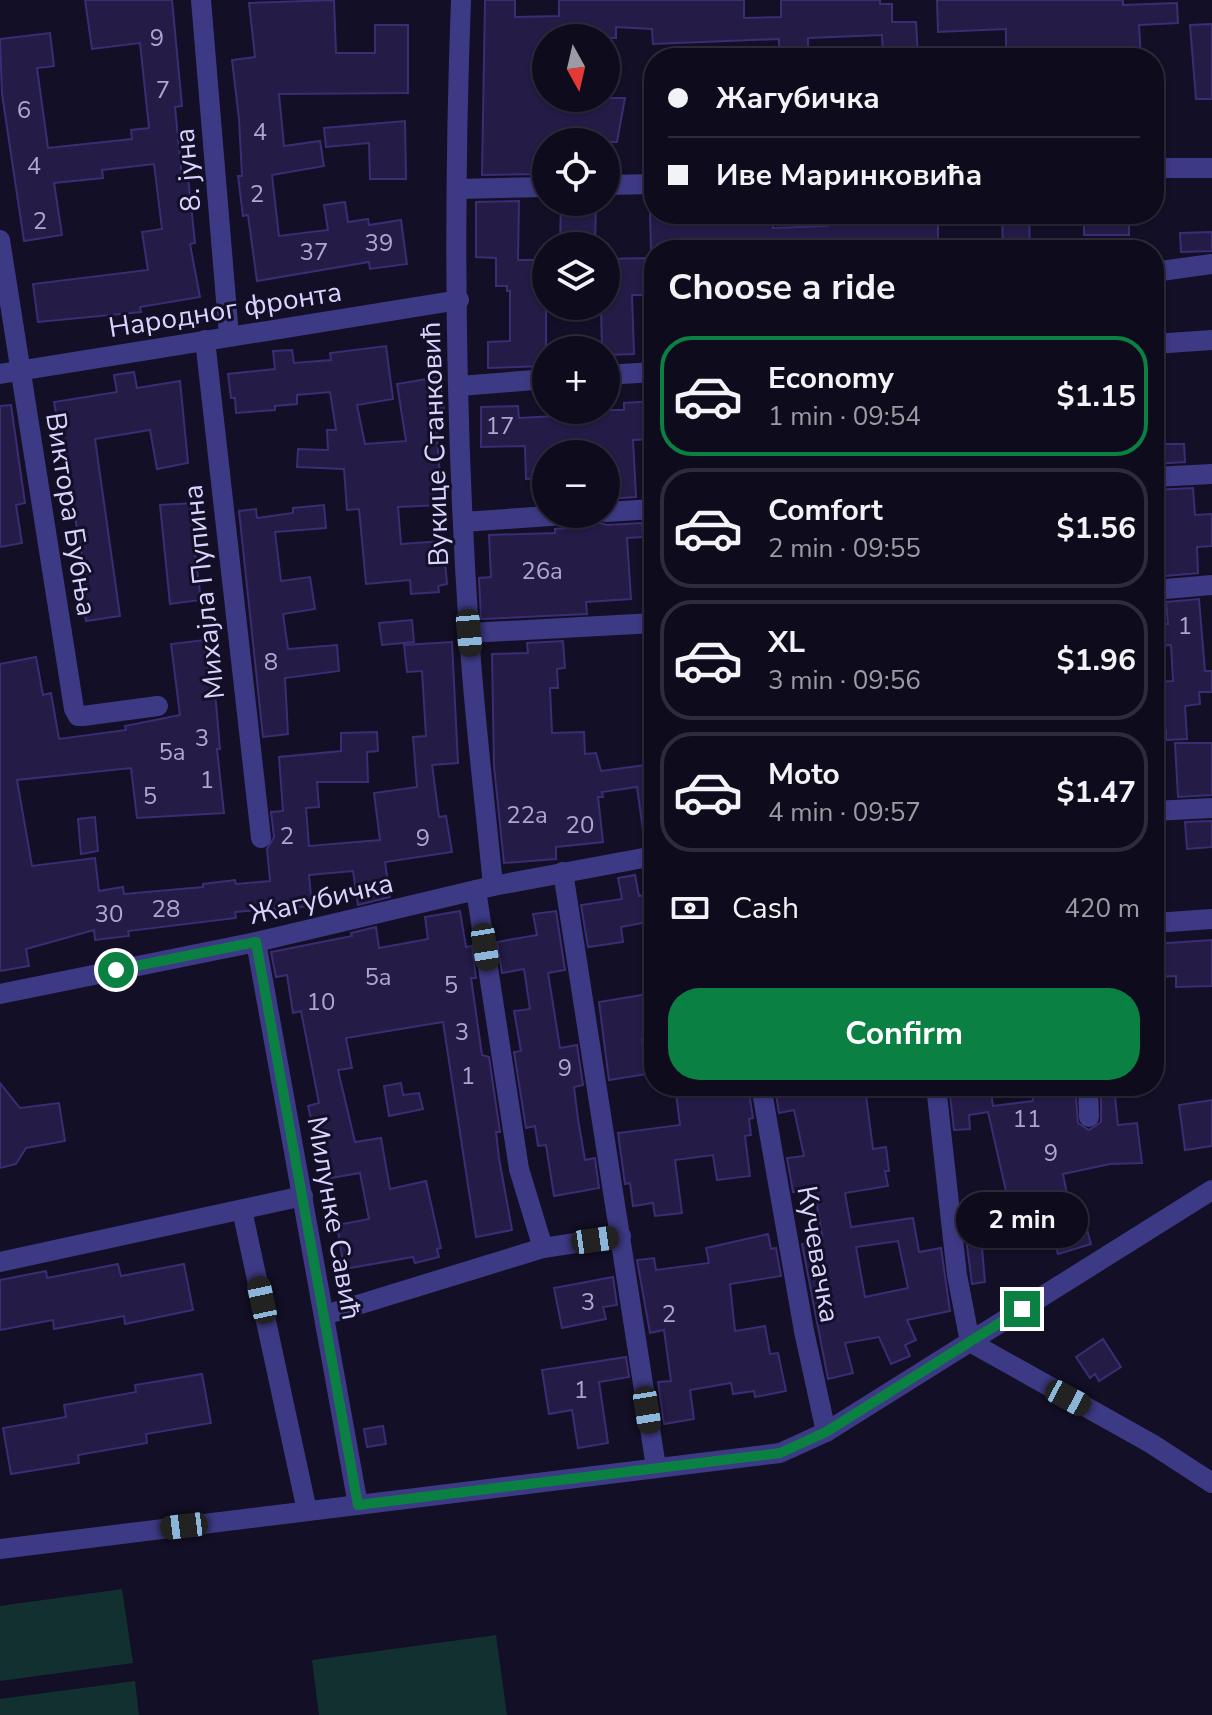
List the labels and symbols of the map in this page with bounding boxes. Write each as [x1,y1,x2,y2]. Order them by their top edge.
house number: 9 [150,22,164,54]
north arrow [532,24,620,112]
house number: 7 [156,74,170,106]
house number: 6 [17,94,31,126]
house number: 4 [253,116,267,148]
street label: 8. јуна [165,127,211,213]
house number: 4 [27,150,41,182]
house number: 2 [250,178,264,210]
house number: 2 [33,205,47,237]
house number: 39 [365,227,393,259]
house number: 37 [300,236,328,268]
street label: Народног фронта [106,273,345,347]
street label: Вукице Станковић [412,321,458,567]
street label: Виктора Бубња [36,409,106,619]
house number: 17 [486,410,514,442]
street label: Михајла Пупина [174,483,234,701]
house number: 26a [521,555,563,587]
car [455,608,483,658]
house number: 1 [1178,610,1192,642]
house number: 8 [264,646,278,678]
house number: 3 [195,722,209,754]
house number: 5a [158,736,186,768]
house number: 1 [200,764,214,796]
house number: 5 [143,780,157,812]
house number: 22a [506,799,548,831]
house number: 20 [566,809,594,841]
house number: 2 [280,820,294,852]
house number: 9 [416,822,430,854]
street label: Жагубичка [246,864,397,934]
house number: 28 [152,893,180,925]
house number: 30 [95,898,123,930]
car [469,921,501,973]
route start [98,952,134,988]
house number: 5a [364,961,392,993]
house number: 5 [444,969,458,1001]
house number: 10 [307,986,335,1018]
house number: 3 [455,1016,469,1048]
house number: 9 [558,1052,572,1084]
house number: 1 [461,1060,475,1092]
house number: 11 [1013,1103,1041,1135]
street label: Милунке Савић [297,1113,371,1323]
house number: 9 [1044,1137,1058,1169]
street label: Кучевачка [787,1183,849,1326]
callout: 2 min [956,1193,1088,1249]
car [570,1225,620,1255]
car [245,1274,279,1326]
house number: 3 [581,1286,595,1318]
route end [1004,1291,1040,1327]
house number: 2 [662,1298,676,1330]
house number: 1 [574,1374,588,1406]
car [1041,1376,1095,1420]
car [631,1384,663,1436]
car [159,1511,209,1541]

